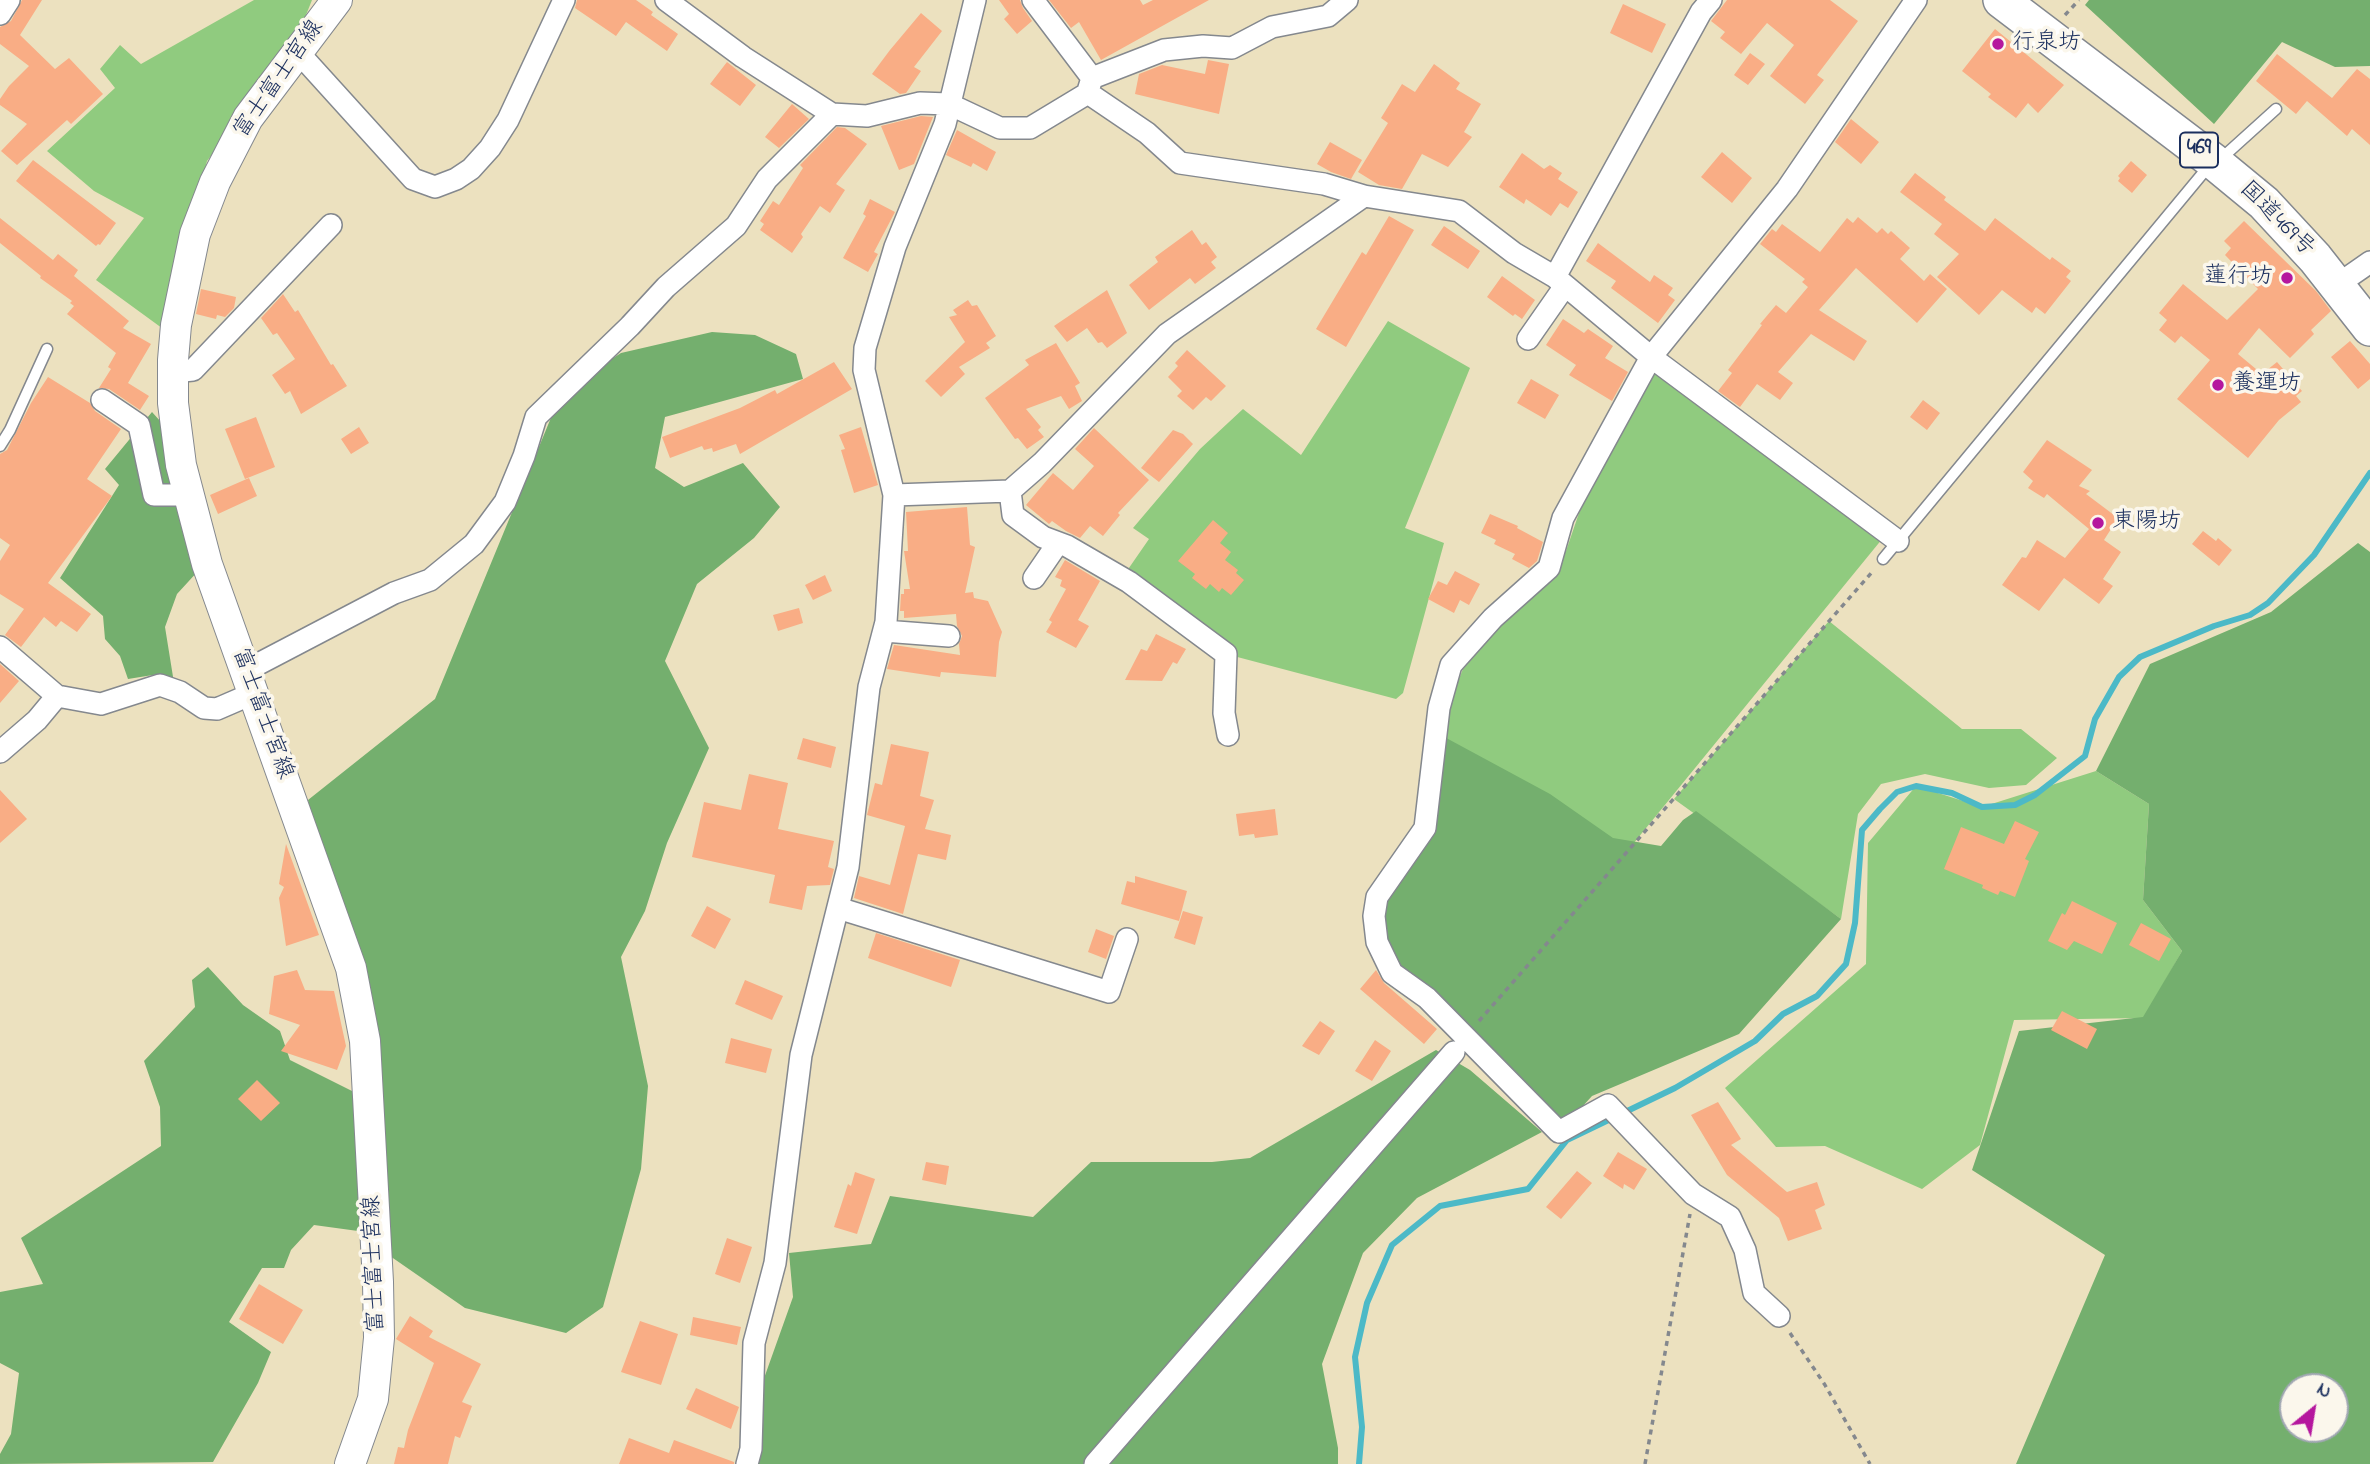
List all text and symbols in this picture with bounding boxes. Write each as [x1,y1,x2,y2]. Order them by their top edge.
street label: 富士富士宮線 [229,16,331,144]
place label: 行泉坊 [2012,30,2081,58]
marker: 行泉坊 [1990,36,2006,52]
road number: 469 [2180,132,2218,168]
street label: 国道469号 [2232,176,2320,264]
place label: 蓮行坊 [2204,264,2273,292]
marker: 蓮行坊 [2279,270,2295,286]
place label: 養運坊 [2232,371,2301,399]
marker: 養運坊 [2210,377,2226,393]
place label: 東陽坊 [2112,509,2181,537]
marker: 東陽坊 [2090,515,2106,531]
street label: 富士富士宮線 [224,644,298,784]
street label: 富士富士宮線 [360,1195,392,1333]
north arrow [2279,1373,2349,1443]
text: N [2311,1376,2336,1406]

